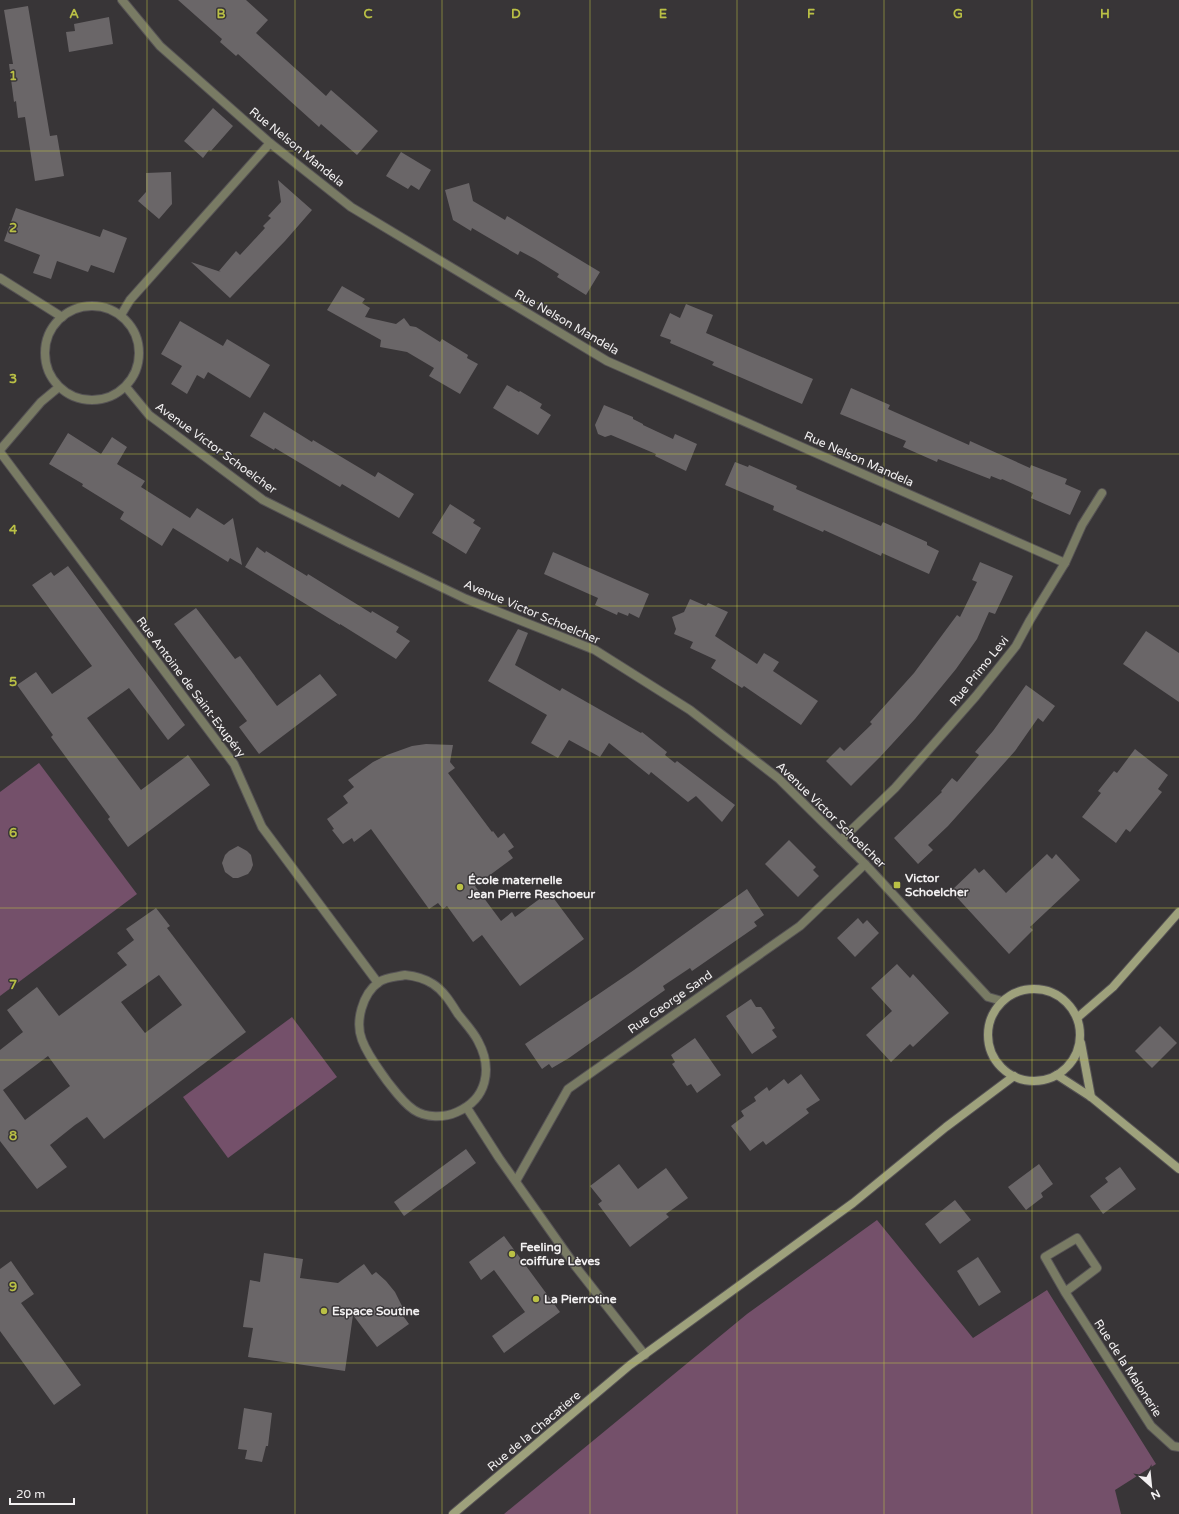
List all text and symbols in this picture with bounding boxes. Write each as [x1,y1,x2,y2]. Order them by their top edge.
text: A [69,6,79,22]
text: B [216,6,226,22]
text: C [363,6,373,22]
text: D [511,6,521,22]
text: E [659,6,667,22]
text: F [807,6,815,22]
text: G [953,6,963,22]
text: H [1100,6,1110,22]
text: 1 [9,68,17,84]
street label: Rue Nelson Mandela [247,104,347,190]
text: 2 [9,220,17,236]
street label: Rue Nelson Mandela [512,286,622,358]
text: 3 [9,371,17,387]
street label: Avenue Victor Schoelcher [153,399,280,497]
street label: Rue Nelson Mandela [802,429,916,489]
text: 4 [9,522,18,538]
street label: Avenue Victor Schoelcher [462,577,603,647]
street label: Rue Antoine de Saint-Exupéry [134,614,249,760]
street label: Rue Primo Levi [947,633,1011,709]
text: 5 [9,674,17,690]
street label: Avenue Victor Schoelcher [773,759,889,871]
text: 6 [9,825,17,841]
place label: Victor Schoelcher [905,871,969,899]
place label: École maternelle Jean Pierre Reschoeur [467,873,595,901]
marker: Victor Schoelcher [892,880,902,890]
marker: École maternelle Jean Pierre Reschoeur [455,882,465,892]
street label: Rue George Sand [625,968,715,1036]
text: 7 [9,977,17,993]
text: 8 [9,1128,17,1144]
place label: Feeling coiffure Lèves [520,1240,600,1268]
marker: Feeling coiffure Lèves [507,1249,517,1259]
text: 9 [9,1279,17,1295]
place label: La Pierrotine [544,1292,617,1306]
marker: La Pierrotine [531,1294,541,1304]
place label: Espace Soutine [332,1304,420,1319]
marker: Espace Soutine [319,1306,329,1316]
street label: Rue de la Malonerie [1091,1317,1165,1419]
street label: Rue de la Chacatiere [485,1388,583,1474]
north arrow [1131,1466,1171,1506]
scale bar [10,1480,74,1506]
text: 20 m [16,1487,45,1501]
text: N [1148,1487,1162,1502]

